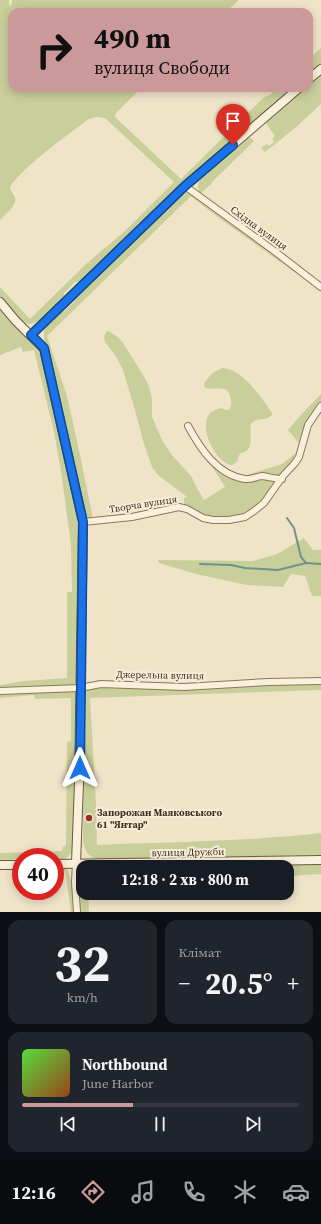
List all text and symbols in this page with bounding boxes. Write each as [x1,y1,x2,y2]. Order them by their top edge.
text: 490 m [94,19,171,57]
icon: right [28,24,80,76]
text: вулиця Свободи [94,55,230,80]
pin [216,104,250,145]
icon: arrive [222,110,244,132]
street label: Східна вулиця [228,203,290,253]
street label: Творча вулиця [108,492,178,516]
street label: Джерельна вулиця [116,668,204,682]
position arrow [59,747,101,789]
place label: Запорожан Маяковського 61 "Янтар" [97,806,222,831]
marker: Запорожан Маяковського 61 "Янтар" [84,813,94,823]
street label: вулиця Дружби [151,845,225,859]
speed limit sign: 40 [12,848,64,900]
text: 12:18 · 2 хв · 800 m [121,869,249,890]
text: 32 [54,927,110,998]
text: Клімат [179,944,221,961]
text: 20.5° [205,963,273,1004]
text: − [179,968,190,998]
text: + [287,968,299,998]
text: km/h [67,989,98,1006]
text: Northbound [82,1054,167,1075]
text: June Harbor [82,1075,154,1092]
icon: previous [57,1113,79,1135]
icon: pause [149,1113,171,1135]
icon: next [242,1113,264,1135]
icon: directions [79,1178,107,1206]
icon: music [129,1178,157,1206]
icon: phone [180,1178,208,1206]
icon: climate [231,1178,259,1206]
icon: car [282,1178,310,1206]
text: 12:16 [11,1180,56,1205]

